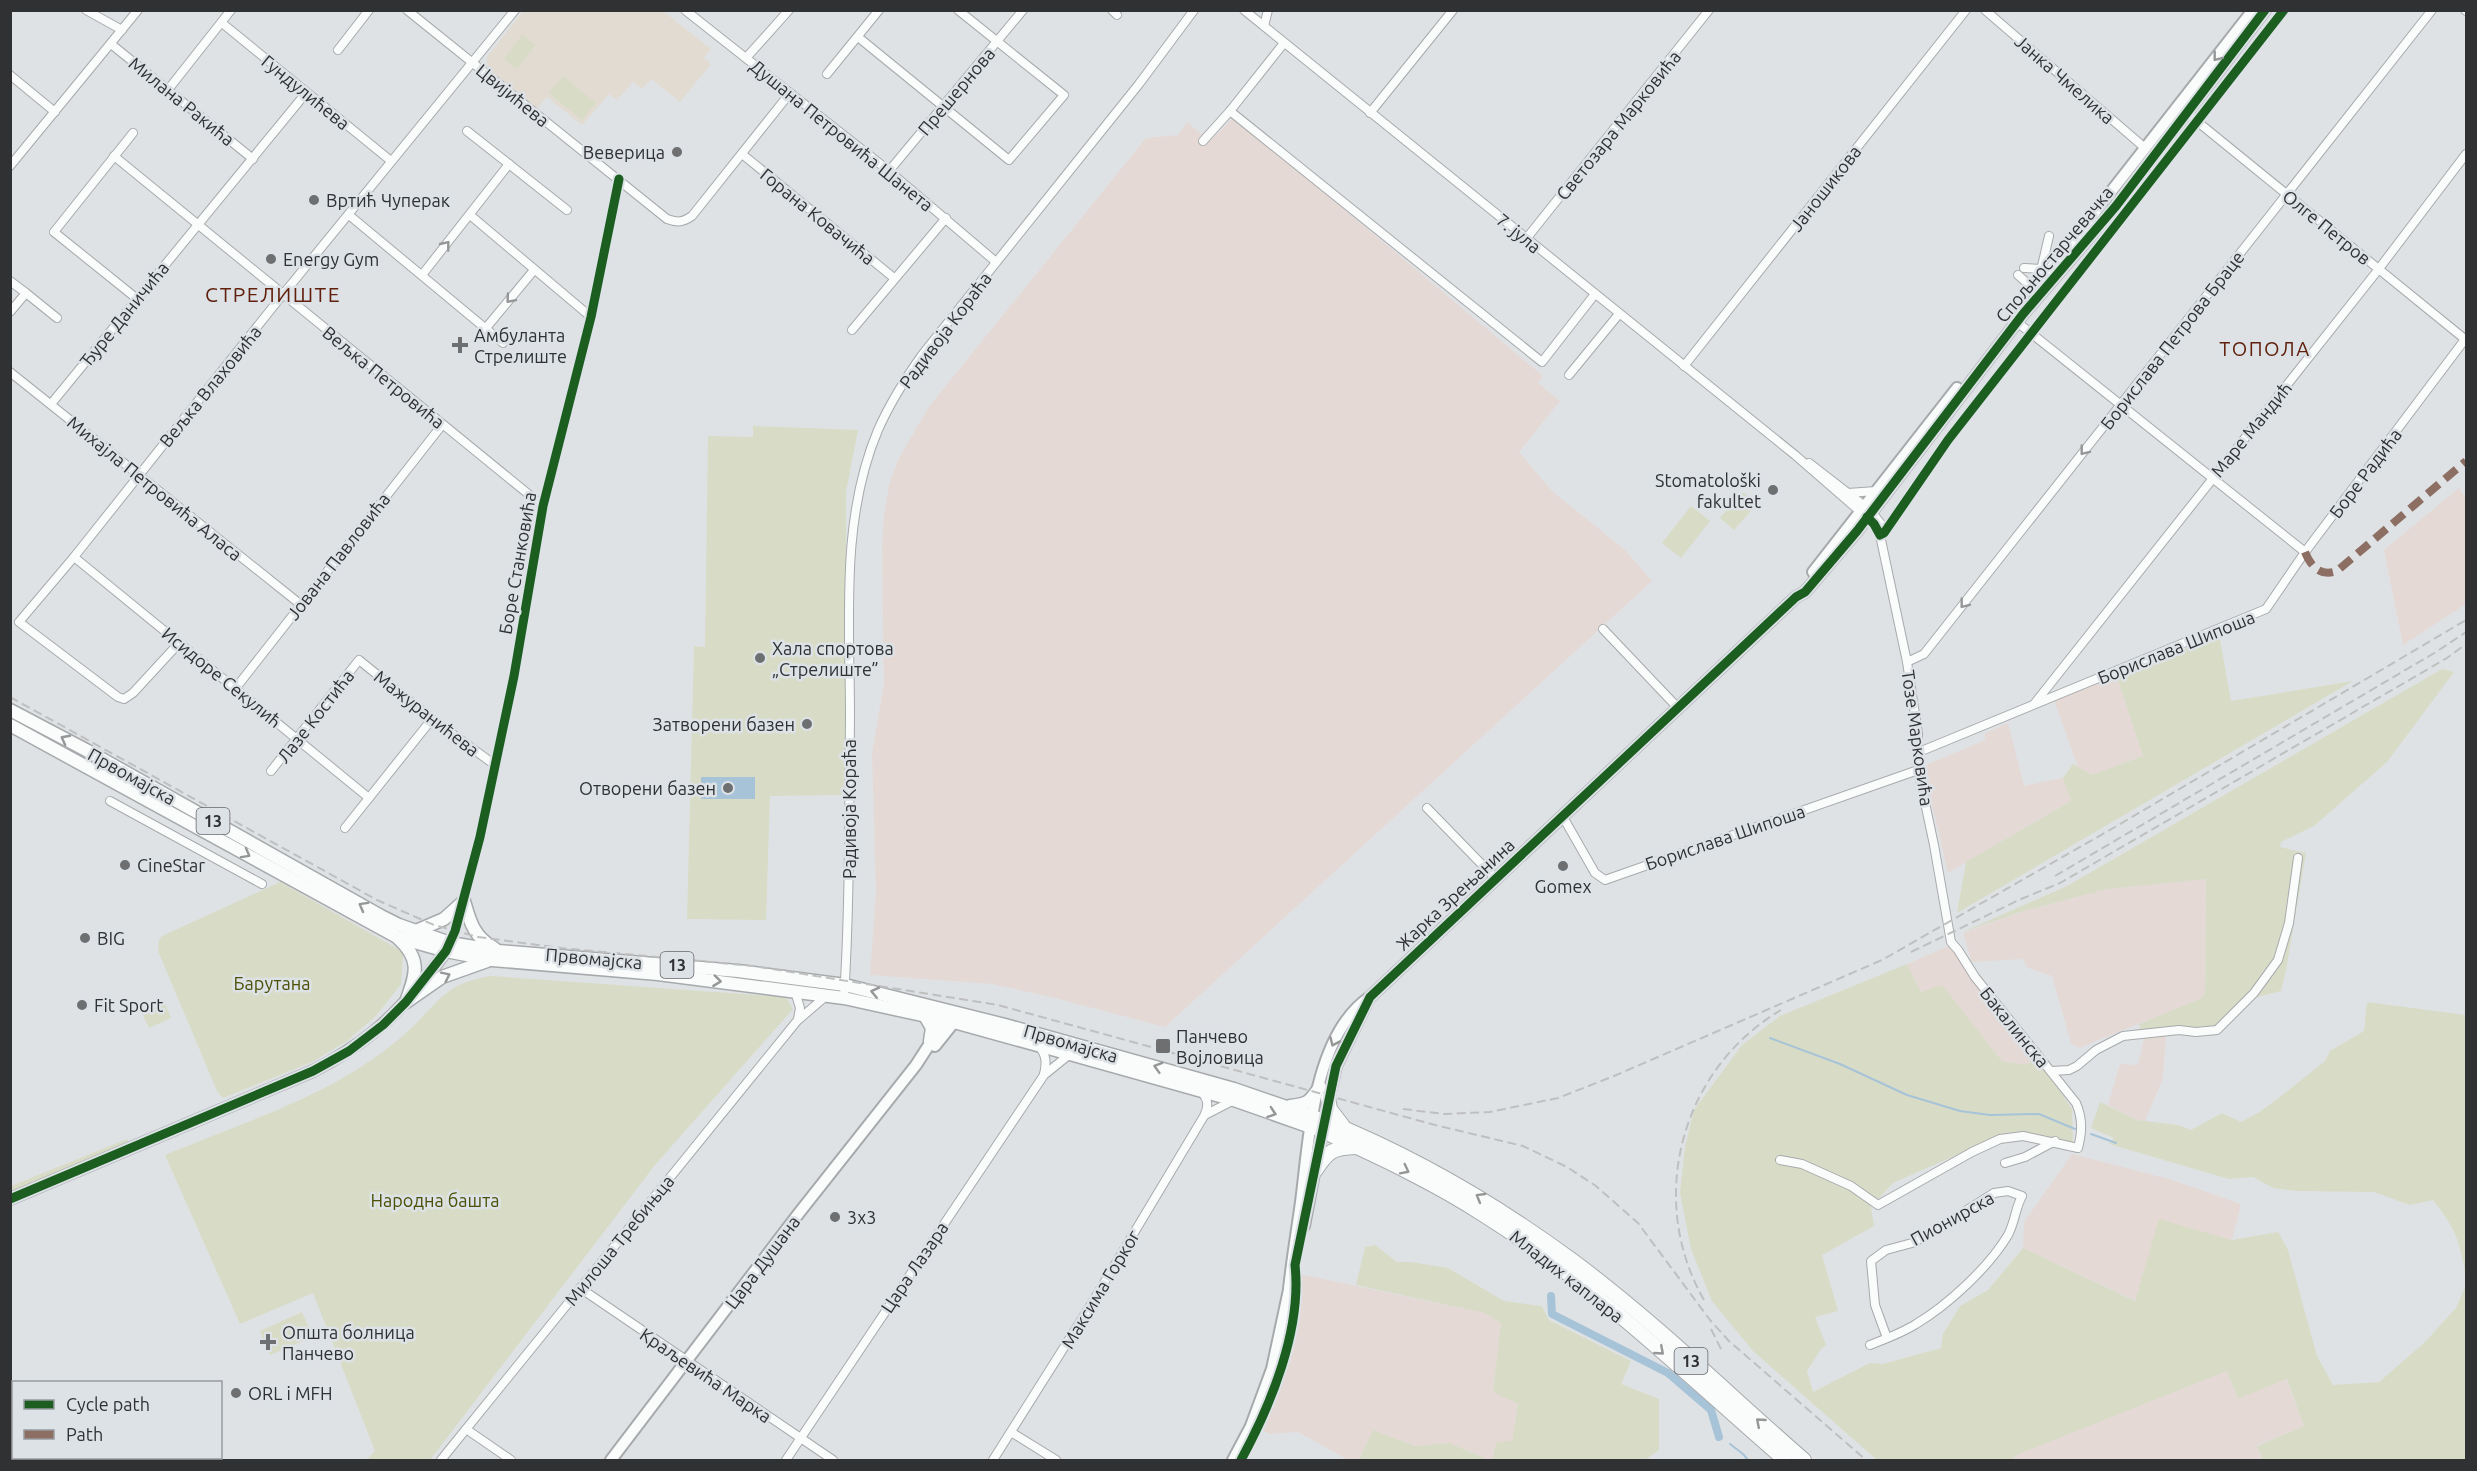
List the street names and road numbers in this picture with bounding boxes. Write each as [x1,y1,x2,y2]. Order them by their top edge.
street label: Јанка Чмелика [2011,30,2119,128]
street label: Прешернова [914,43,998,139]
street label: Светозара Марковића [1552,46,1684,204]
street label: Гундулићева [258,50,354,134]
street label: Милана Ракића [125,53,239,149]
street label: Душана Петровића Шанета [746,55,938,215]
street label: Цвијићева [473,60,553,130]
street label: Јаношикова [1785,141,1865,235]
street label: Горана Ковачића [757,164,879,268]
street label: Спољностарчевачка [1991,182,2117,326]
street label: Олге Петров [2279,186,2375,268]
street label: 7. јула [1493,209,1545,257]
street label: Борислава Петрова Браце [2096,247,2248,433]
street label: Ђуре Даничића [76,258,172,370]
street label: Радивоја Кораћа [895,268,995,392]
street label: Вељка Влаховића [155,321,265,451]
street label: Вељка Петровића [319,322,449,432]
street label: Маре Мандић [2207,377,2295,481]
street label: Михајла Петровића Аласа [64,412,246,564]
street label: Боре Радића [2325,424,2405,522]
street label: Јована Павловића [282,489,394,623]
street label: Боре Станковића [495,490,539,636]
street label: Борислава Шипоша [2095,606,2257,688]
street label: Исидоре Секулић [158,623,286,731]
street label: Лазе Костића [272,666,358,766]
street label: Мажуранићева [371,666,483,760]
street label: Тозе Марковића [1899,669,1937,807]
street label: Радивоја Кораћа [839,739,859,879]
street label: Првомајска [85,744,179,808]
street label: Борислава Шипоша [1643,800,1807,874]
road number: 13 [196,808,230,834]
street label: Жарка Зрењанина [1392,834,1518,954]
street label: Првомајска [545,944,643,972]
road number: 13 [660,952,694,978]
street label: Бакалинска [1977,983,2053,1071]
street label: Првомајска [1022,1020,1120,1066]
street label: Милоша Требињца [560,1171,678,1309]
street label: Пионирска [1907,1187,1997,1249]
street label: Цара Душана [721,1212,803,1312]
street label: Цара Лазара [876,1218,952,1316]
street label: Максима Горког [1057,1226,1143,1352]
street label: Младих каплара [1506,1226,1628,1326]
street label: Краљевића Марка [636,1324,776,1426]
road number: 13 [1674,1348,1708,1374]

